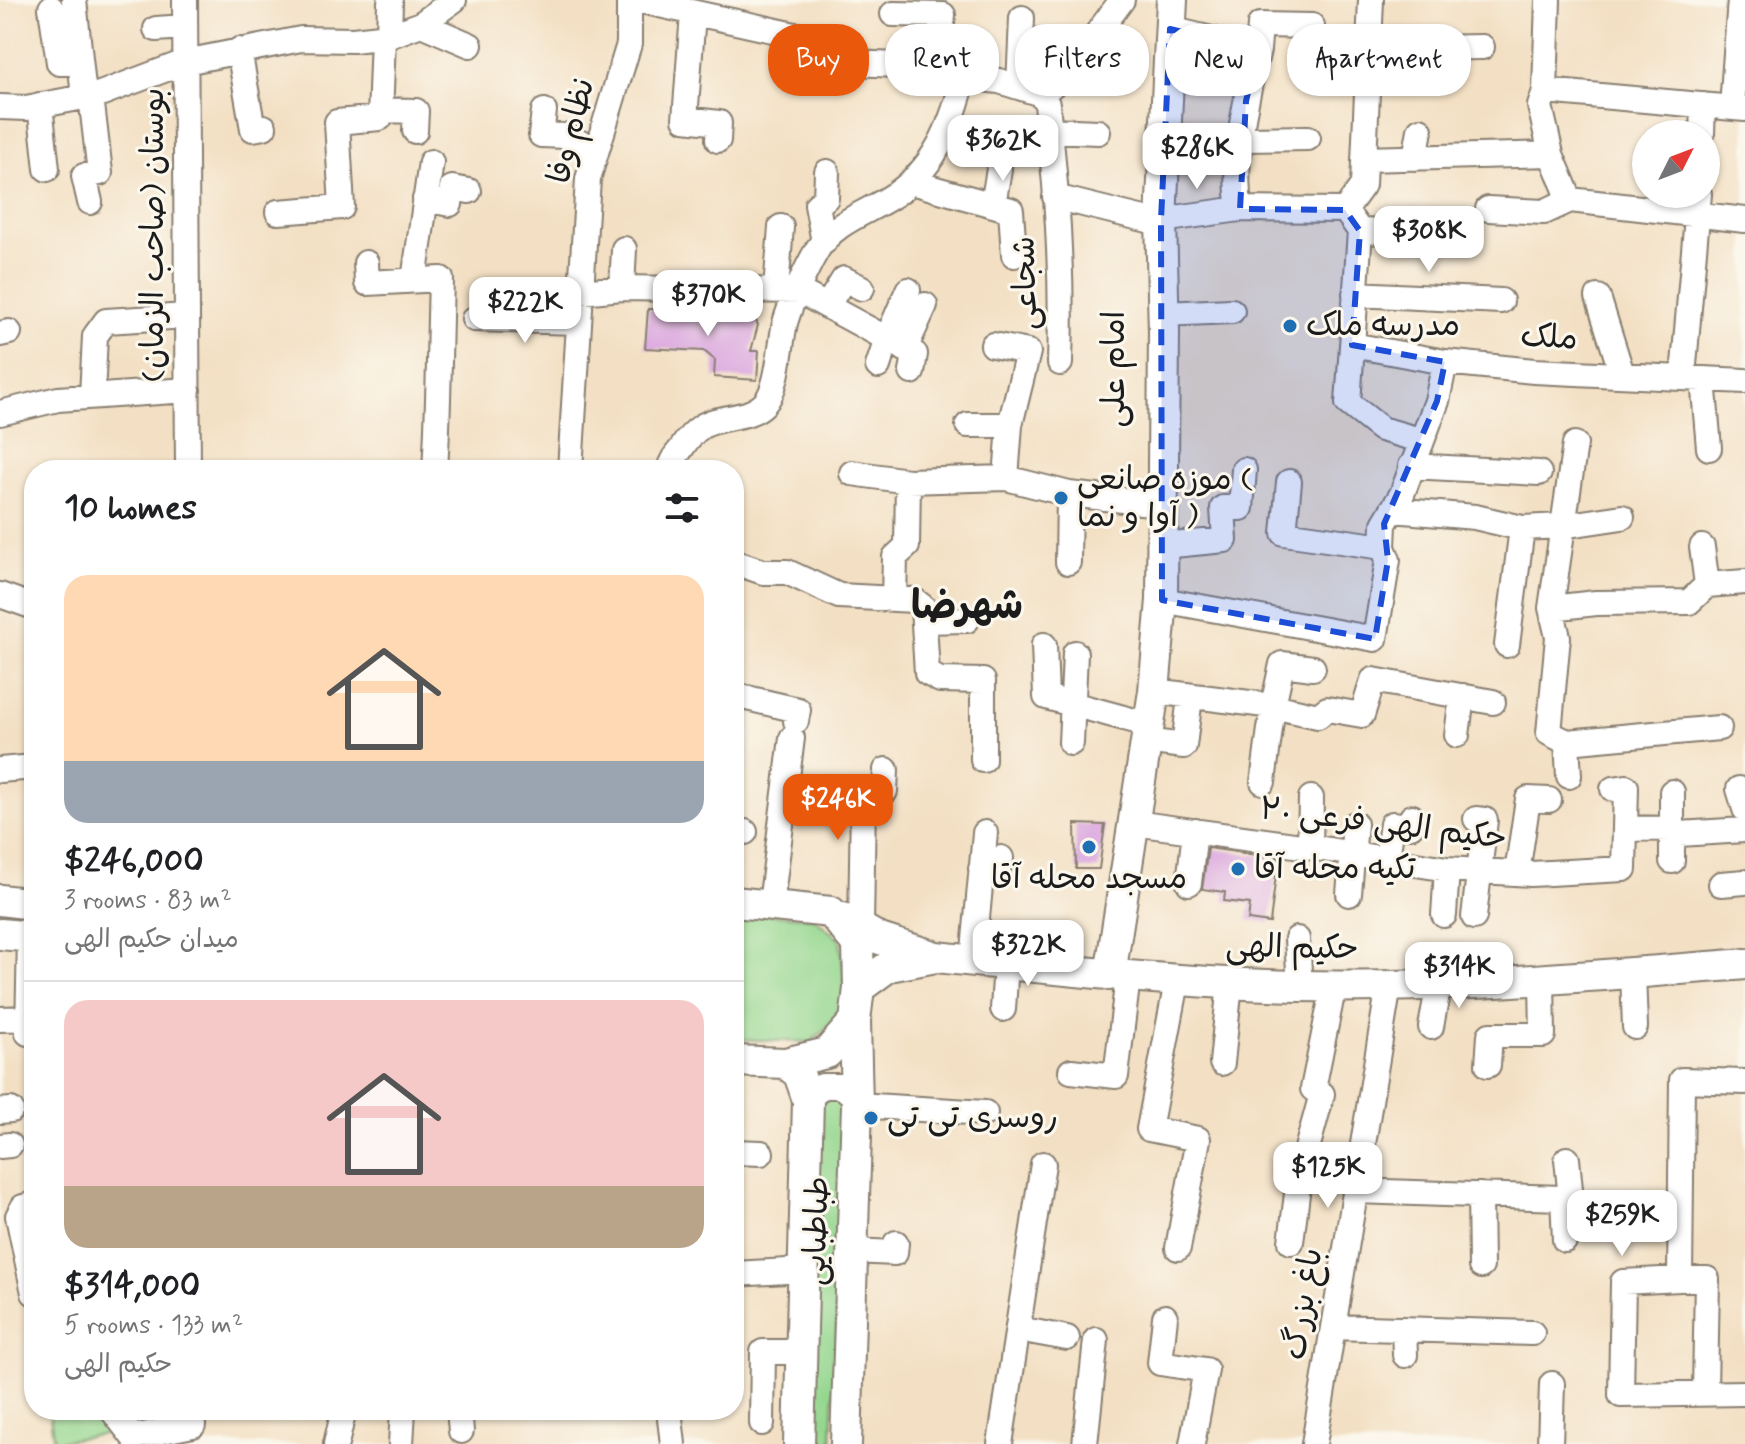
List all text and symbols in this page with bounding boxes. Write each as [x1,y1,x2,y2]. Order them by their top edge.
chip: Buy [768,24,869,96]
chip: Rent [885,24,999,96]
chip: Filters [1015,24,1149,96]
chip: New [1165,24,1271,96]
chip: Apartment [1287,24,1471,96]
street label: نظام وفا [539,74,606,188]
street label: بوستان (صاحب الزمان) [133,88,175,382]
pin: $362K [947,115,1059,183]
north arrow [1632,120,1720,208]
map controls [1632,120,1720,208]
pin: $286K [1141,123,1253,191]
text: $362K [965,124,1041,158]
text: $286K [1161,132,1233,166]
pin: $308K [1373,206,1485,274]
text: $308K [1392,215,1466,249]
street label: شجاعی [1003,235,1049,331]
pin: $370K [652,270,764,338]
pin: $222K [469,277,581,345]
text: $370K [671,279,745,313]
text: $222K [487,286,563,320]
place label: مدرسه ملک [1306,305,1460,347]
street label: امام علی [1094,311,1137,428]
street label: ملک [1519,316,1579,360]
marker: مدرسه ملک [1281,317,1299,335]
place label: موزه صانعی ( آوا و نما ) [1077,459,1254,538]
text: 10 homes [64,486,197,531]
icon: filters [660,486,704,530]
marker: موزه صانعی ( آوا و نما ) [1052,489,1070,507]
district label: شهرضا [911,581,1023,633]
icon: home [312,627,456,771]
pin: $246K [782,774,894,842]
text: $246K [801,783,875,817]
street label: حکیم الهی فرعی ۲۰ [1257,788,1509,861]
marker: مسجد محله آقا [1080,838,1098,856]
text: $246,000 [64,839,204,884]
place label: تکیه محله آقا [1254,848,1416,890]
place label: مسجد محله آقا [991,858,1187,900]
marker: تکیه محله آقا [1229,860,1247,878]
text: 3 rooms · 83 m² [64,884,232,918]
pin: $322K [972,920,1084,988]
text: میدان حکیم الهی [64,923,239,957]
street label: حکیم الهی [1225,926,1359,971]
text: $322K [991,929,1065,963]
pin: $314K [1403,942,1515,1010]
text: $314K [1423,951,1495,985]
icon: home [312,1052,456,1196]
place label: روسری تی تی [887,1097,1058,1139]
marker: روسری تی تی [862,1109,880,1127]
pin: $125K [1272,1142,1384,1210]
text: $125K [1291,1151,1365,1185]
street label: طباطبایی [794,1176,840,1286]
pin: $259K [1566,1190,1678,1258]
text: $259K [1585,1199,1659,1233]
street label: باغ بزرگ [1274,1245,1334,1363]
text: $314,000 [64,1264,200,1309]
text: 5 rooms · 133 m² [64,1309,243,1343]
text: حکیم الهی [64,1348,172,1382]

